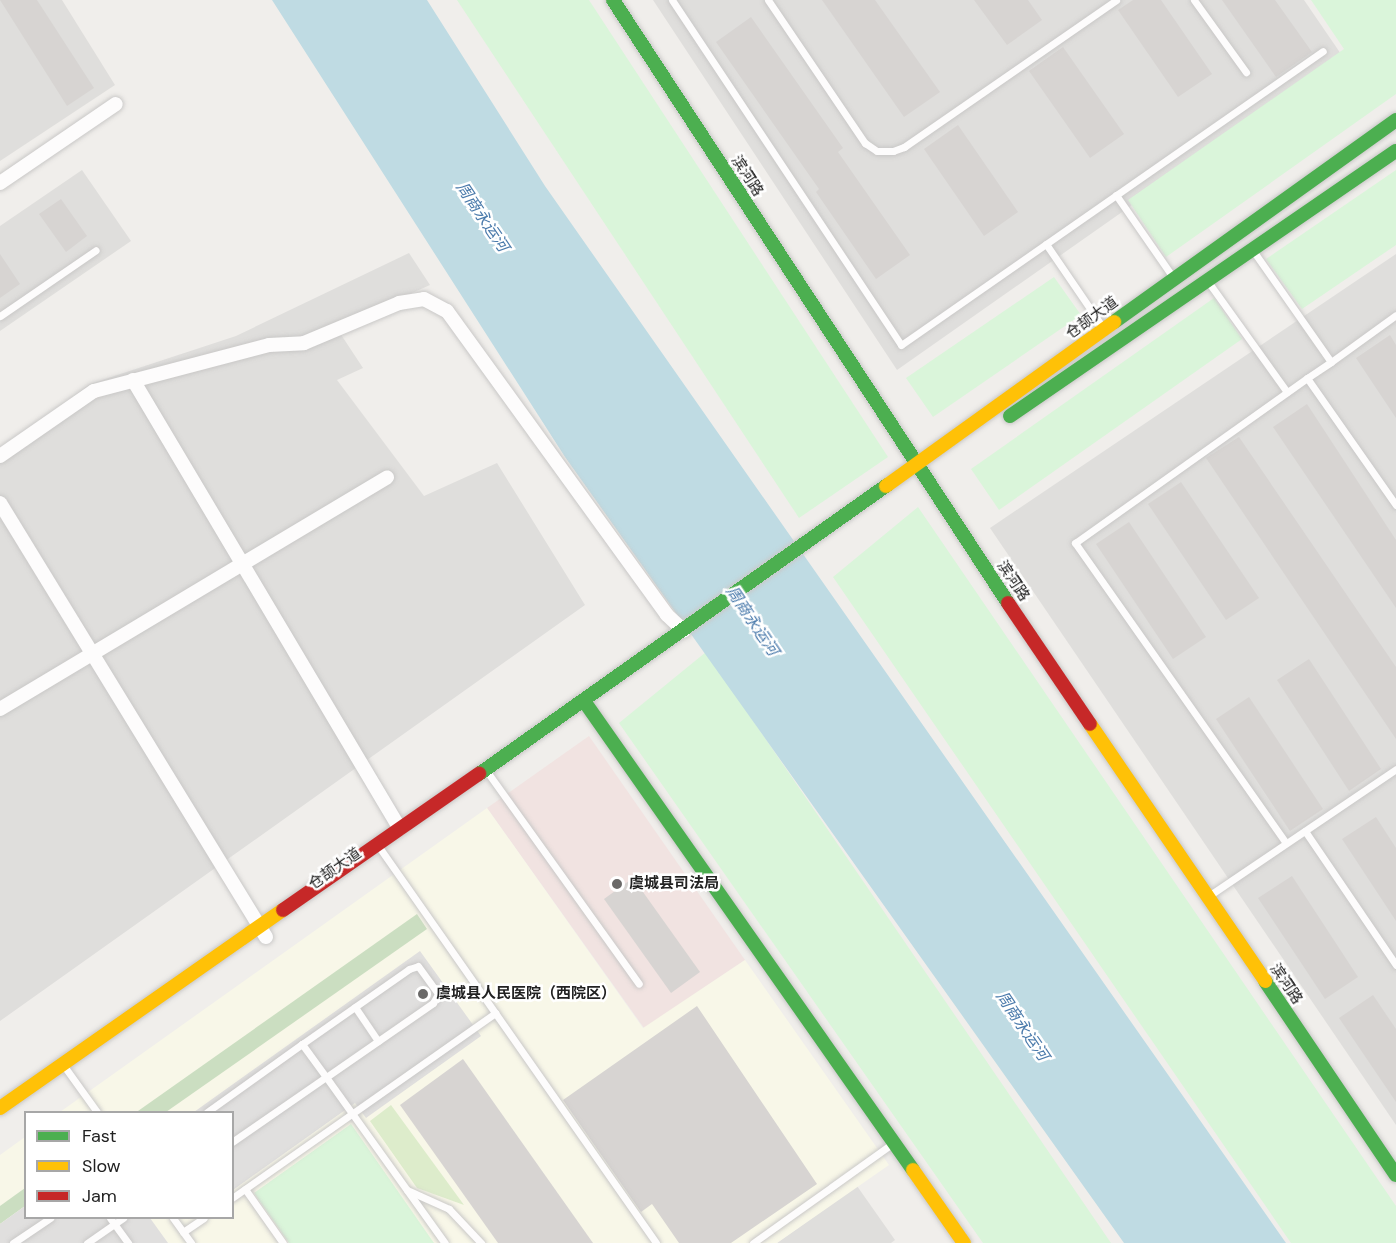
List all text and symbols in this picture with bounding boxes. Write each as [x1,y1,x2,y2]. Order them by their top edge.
street label: 滨河路 [727,152,767,200]
water label: 周商永运河 [452,178,512,256]
street label: 仓颉大道 [1062,293,1122,343]
street label: 滨河路 [993,557,1033,605]
water label: 周商永运河 [722,582,782,660]
street label: 仓颉大道 [305,844,365,894]
place label: 虞城县司法局 [629,875,719,893]
marker: 虞城县司法局 [610,877,624,891]
street label: 滨河路 [1266,960,1306,1008]
marker: 虞城县人民医院（西院区） [414,985,432,1003]
place label: 虞城县人民医院（西院区） [436,985,616,1003]
water label: 周商永运河 [992,987,1052,1065]
legend [24,1111,234,1219]
text: Fast [82,1124,117,1148]
text: Slow [82,1154,121,1178]
text: Jam [82,1184,117,1208]

